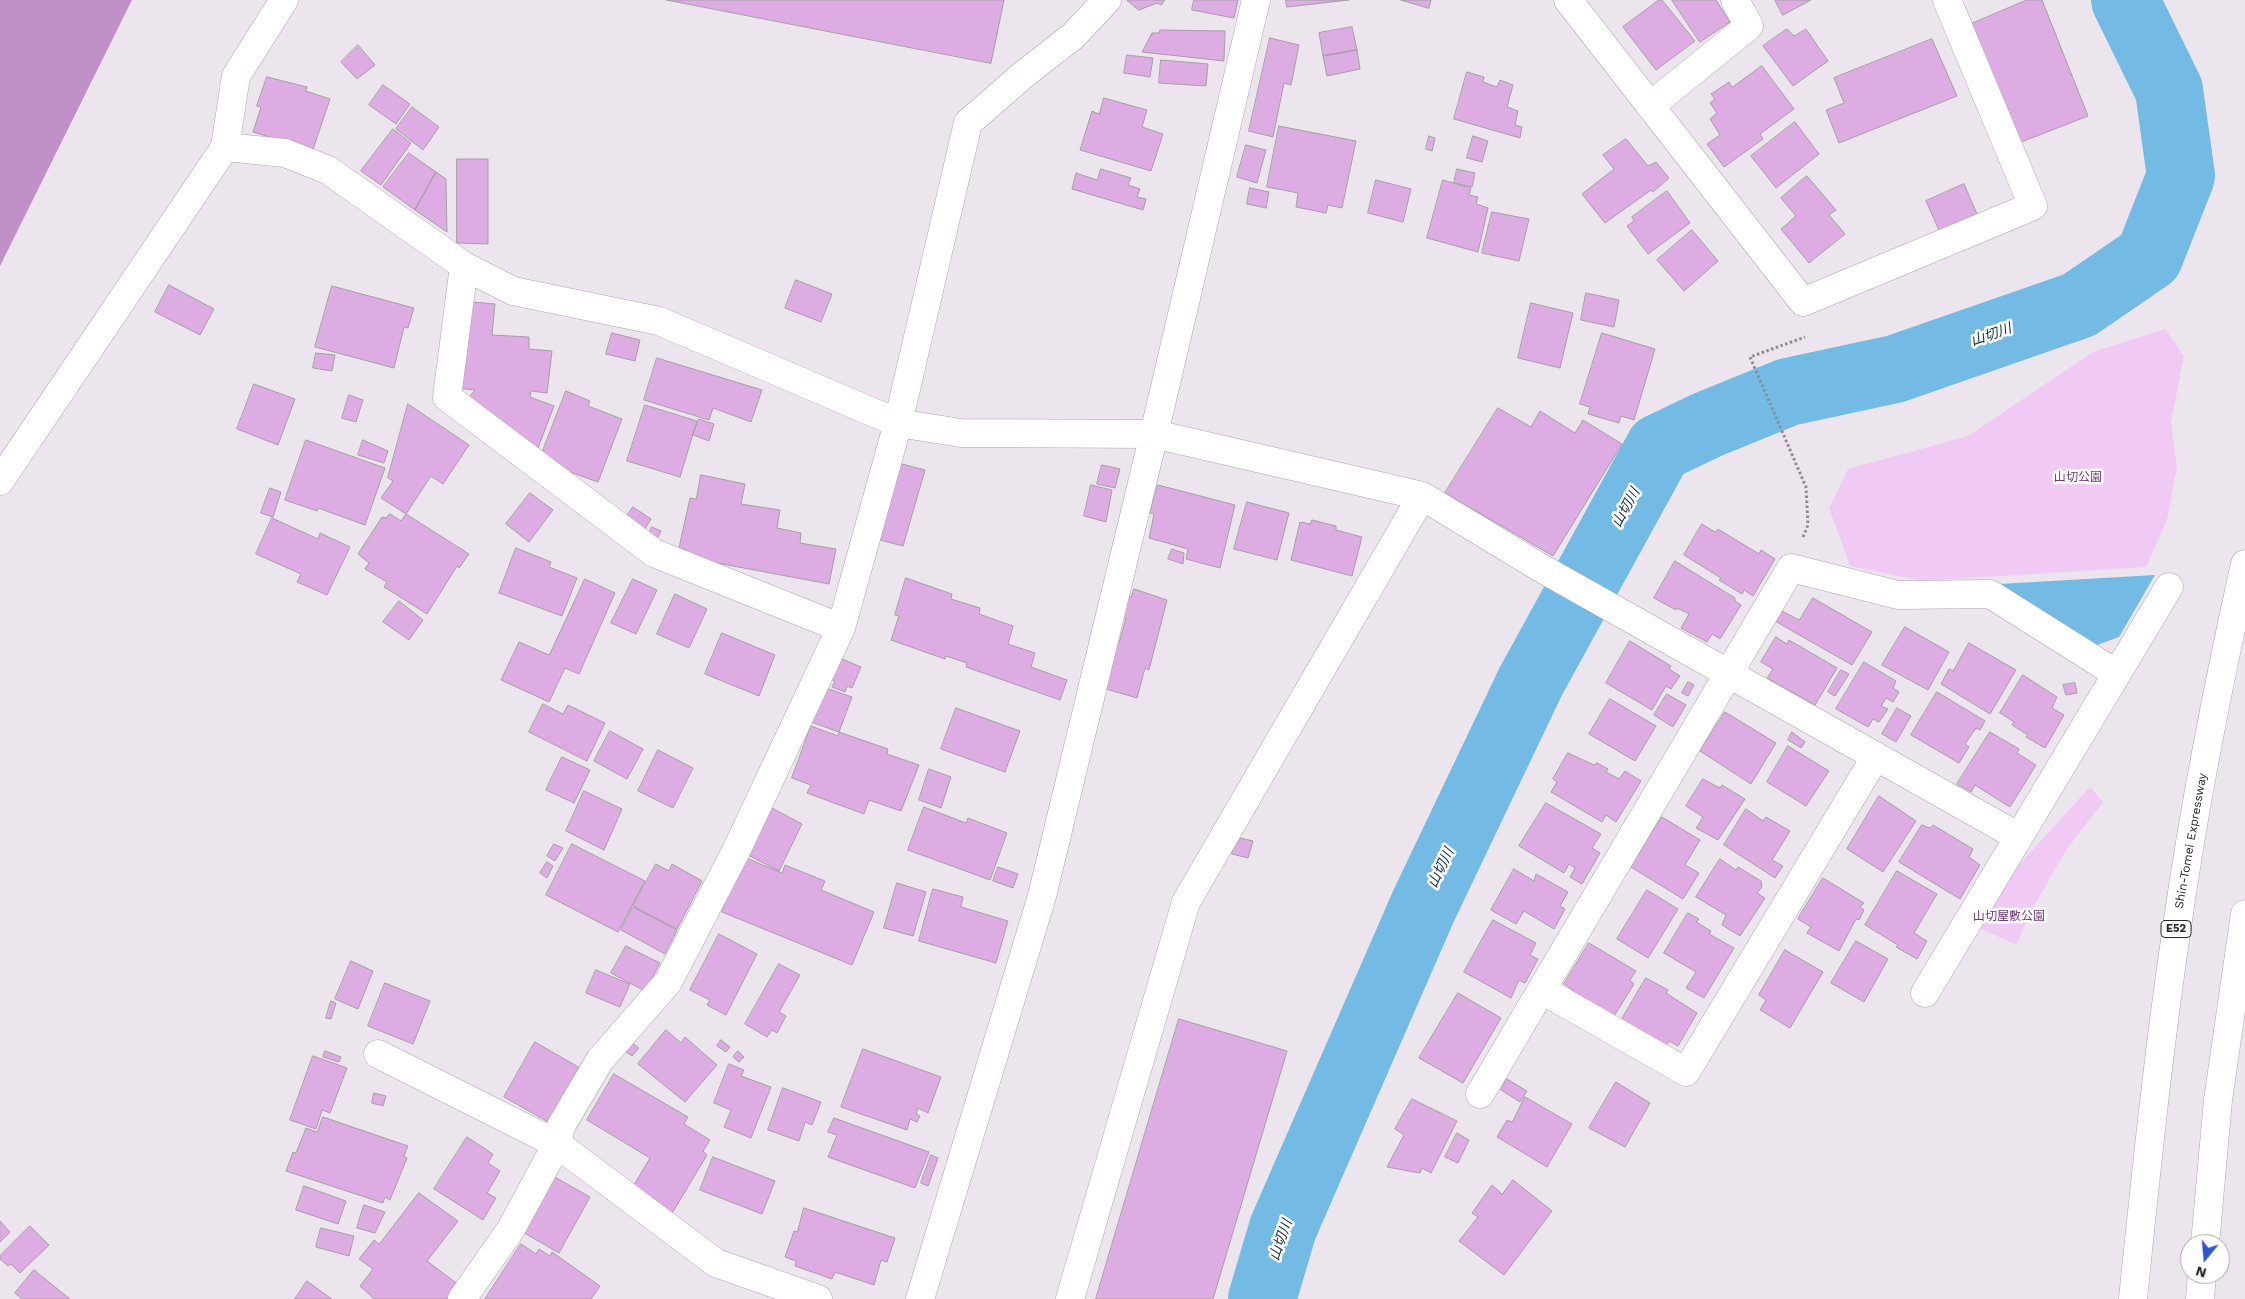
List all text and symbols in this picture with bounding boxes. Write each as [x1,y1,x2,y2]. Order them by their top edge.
water label: 山切川 [1968,320,2014,350]
park label: 山切公園 [2054,470,2102,484]
water label: 山切川 [1608,486,1644,530]
street label: Shin-Tomei Expressway [2172,772,2210,910]
water label: 山切川 [1425,845,1457,891]
park label: 山切屋敷公園 [1973,909,2045,923]
road number: E52 [2161,921,2191,938]
water label: 山切川 [1266,1217,1296,1263]
north arrow [2180,1234,2230,1284]
text: N [2194,1263,2208,1282]

